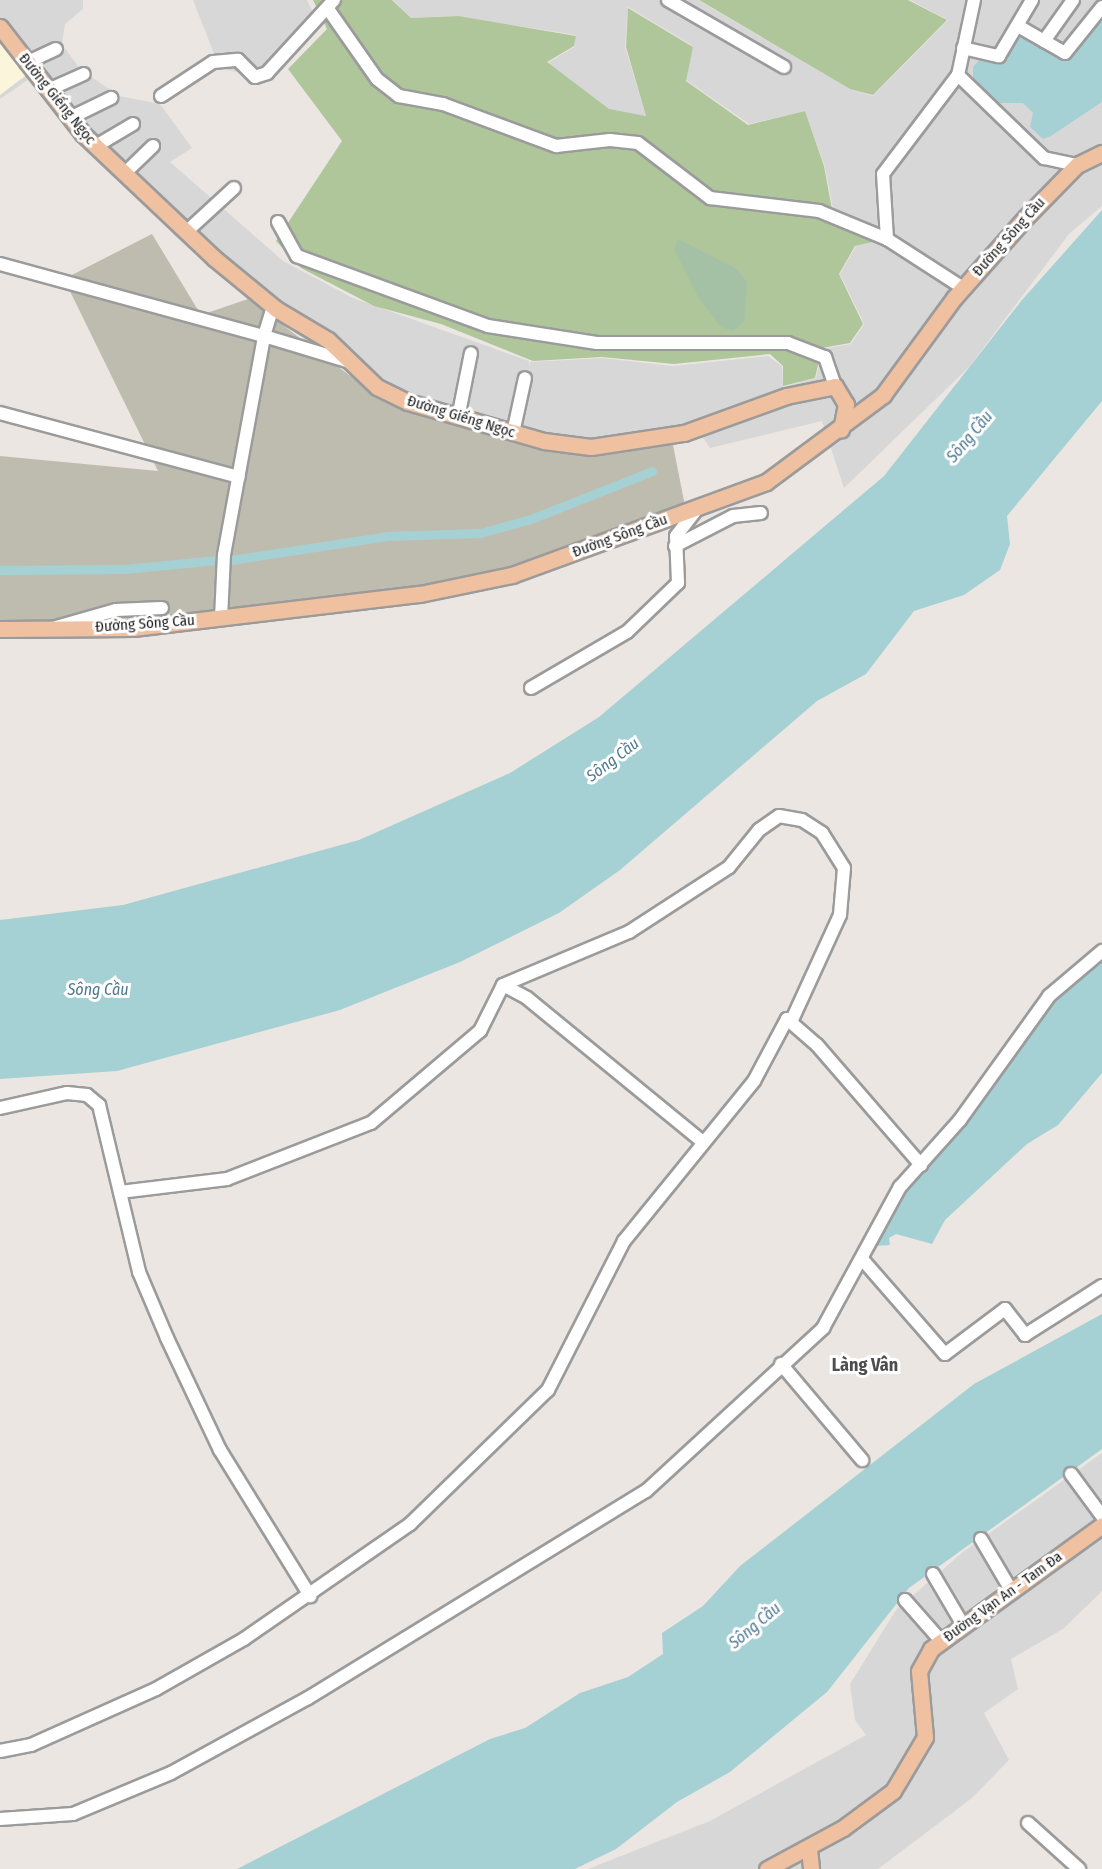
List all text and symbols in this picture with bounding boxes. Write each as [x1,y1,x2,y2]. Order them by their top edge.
street label: Đường Giếng Ngọc [15,50,99,148]
street label: Đường Sông Cầu [969,194,1049,280]
street label: Đường Giếng Ngọc [405,392,517,442]
water label: Sông Cầu [943,407,997,467]
street label: Đường Sông Cầu [570,510,670,562]
street label: Đường Sông Cầu [95,612,195,636]
water label: Sông Cầu [583,734,643,786]
water label: Sông Cầu [68,980,128,1000]
district label: Làng Vân [832,1354,898,1376]
street label: Đường Vạn An - Tam Đa [940,1548,1066,1646]
water label: Sông Cầu [725,1599,785,1653]

